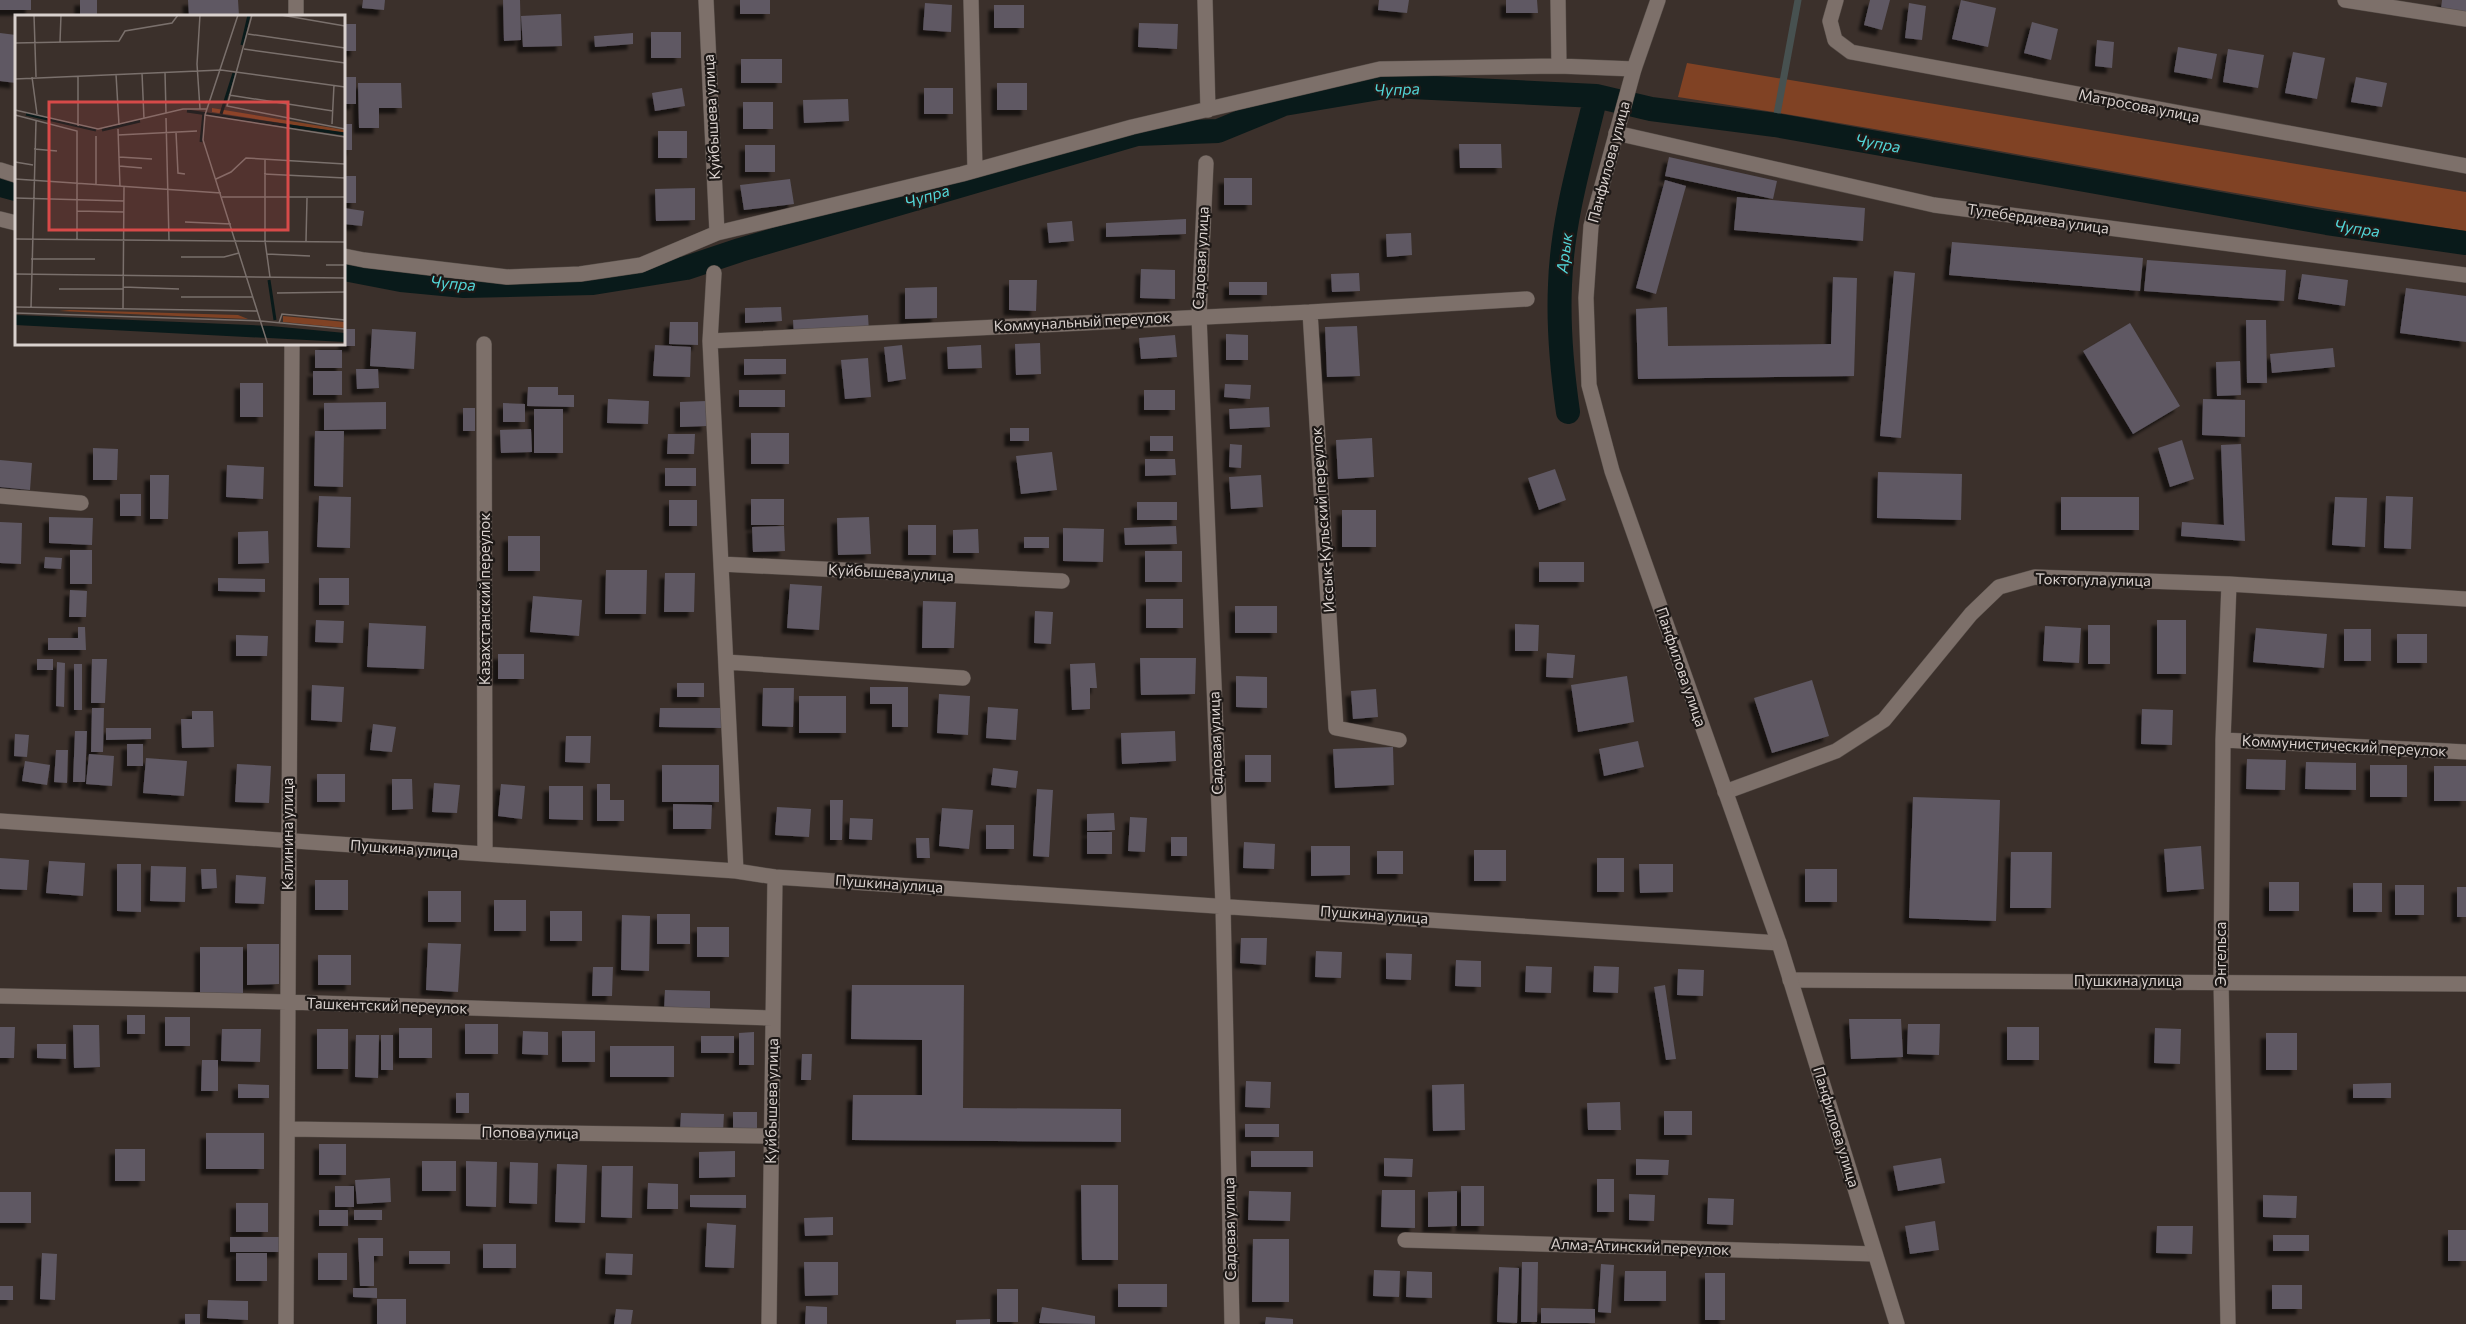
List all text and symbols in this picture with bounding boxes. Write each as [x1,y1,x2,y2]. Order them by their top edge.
inset map [15,15,345,345]
street label: Куйбышева улица [699,54,723,180]
water label: Чупра [1374,78,1420,99]
street label: Матросова улица [2077,84,2201,126]
street label: Панфилова улица [1583,99,1633,225]
water label: Чупра [1854,129,1902,156]
water label: Чупра [902,180,952,211]
street label: Тулебердиева улица [1966,199,2110,237]
street label: Садовая улица [1188,206,1212,310]
water label: Чупра [2333,215,2381,240]
water label: Арык [1551,231,1575,275]
water label: Чупра [429,271,477,294]
street label: Коммунальный переулок [993,307,1171,335]
street label: Иссык-Кульский переулок [1307,427,1337,613]
street label: Казахстанский переулок [475,513,493,685]
street label: Куйбышева улица [828,560,954,584]
street label: Токтогула улица [2035,569,2151,589]
street label: Панфилова улица [1653,605,1711,729]
street label: Садовая улица [1204,691,1226,795]
street label: Коммунистический переулок [2241,731,2447,759]
street label: Калинина улица [278,778,296,890]
street label: Пушкина улица [349,835,459,861]
street label: Пушкина улица [834,870,944,896]
street label: Пушкина улица [1319,901,1429,927]
street label: Энгельса [2211,922,2229,986]
street label: Пушкина улица [2074,971,2182,989]
street label: Ташкентский переулок [306,993,468,1017]
street label: Куйбышева улица [761,1038,781,1164]
street label: Панфилова улица [1810,1064,1864,1189]
street label: Попова улица [481,1122,579,1142]
street label: Садовая улица [1219,1177,1239,1281]
street label: Алма-Атинский переулок [1550,1234,1730,1258]

